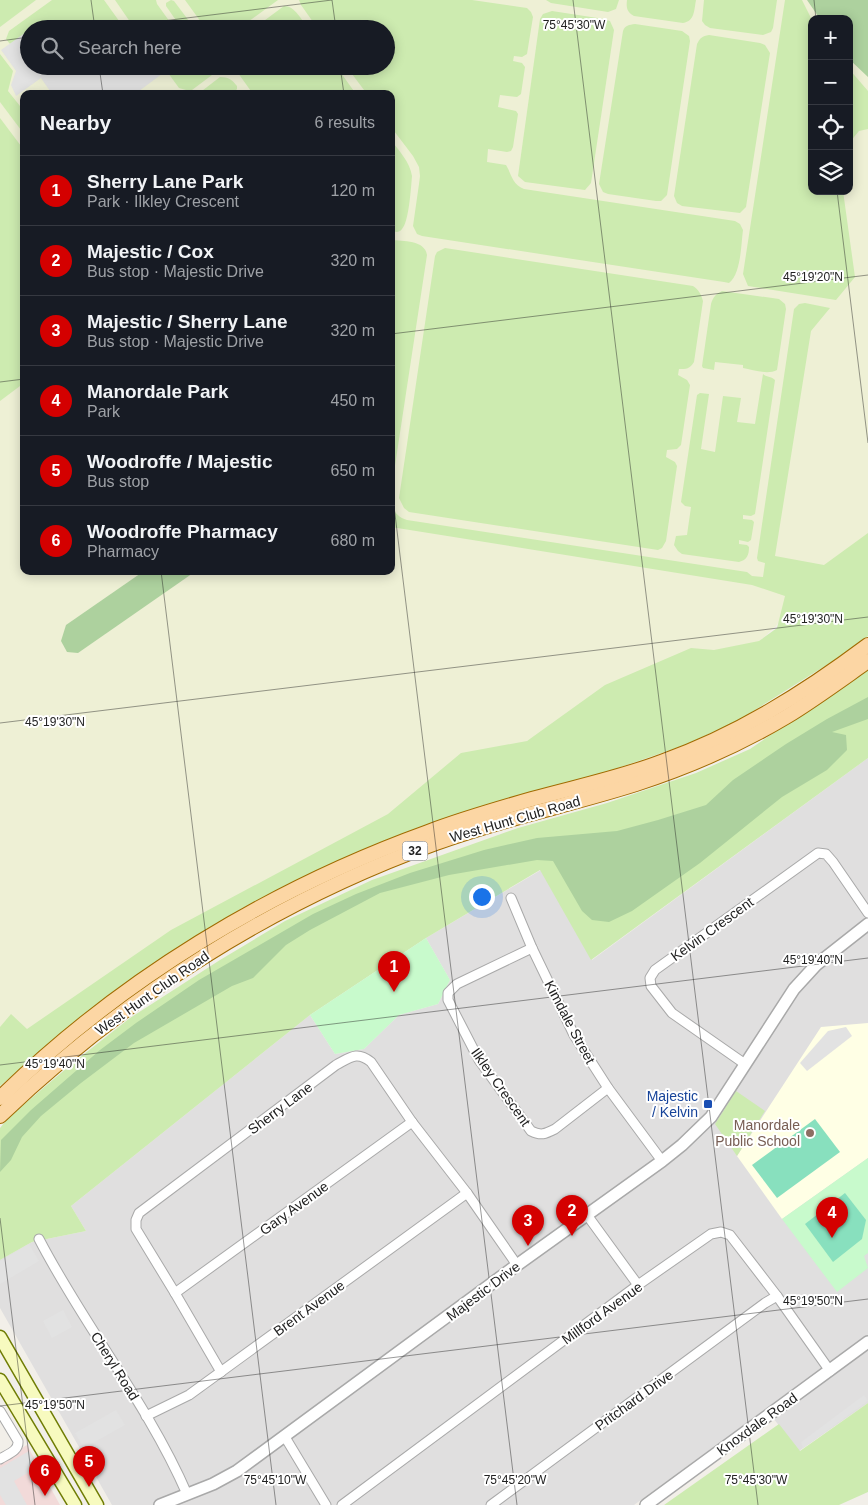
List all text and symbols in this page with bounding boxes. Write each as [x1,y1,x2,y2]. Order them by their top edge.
map controls [808,15,853,195]
button: + [808,15,853,60]
text: 75°45'30"W [543,18,606,32]
search box [20,20,395,75]
icon: search [38,34,66,62]
text: Search here [78,37,182,58]
button: − [808,60,853,105]
button: locate [808,105,853,150]
text: Nearby [40,111,111,134]
text: 6 results [315,114,375,131]
button: layers [808,150,853,195]
text: Sherry Lane Park [87,171,243,192]
text: 1 [52,182,60,199]
text: 120 m [331,182,375,199]
text: Park · Ilkley Crescent [87,193,239,210]
text: Majestic / Cox [87,241,214,262]
text: 2 [52,252,60,269]
text: 320 m [331,252,375,269]
text: Bus stop · Majestic Drive [87,263,264,280]
text: 45°19'20"N [783,270,843,284]
text: Majestic / Sherry Lane [87,311,288,332]
text: 3 [52,322,60,339]
text: 320 m [331,322,375,339]
text: Bus stop · Majestic Drive [87,333,264,350]
text: Manordale Park [87,381,229,402]
text: 4 [52,392,60,409]
text: 450 m [331,392,375,409]
text: Park [87,403,120,420]
text: Woodroffe / Majestic [87,451,272,472]
text: 5 [52,462,60,479]
text: 650 m [331,462,375,479]
text: Bus stop [87,473,149,490]
text: Woodroffe Pharmacy [87,521,278,542]
text: 6 [52,532,60,549]
text: 680 m [331,532,375,549]
text: Pharmacy [87,543,159,560]
text: 45°19'30"N [783,612,843,626]
text: 45°19'30"N [25,715,85,729]
street label: West Hunt Club Road [448,793,582,845]
road number: 32 [402,841,428,860]
your location [469,884,495,910]
street label: Kelvin Crescent [668,894,756,964]
street label: West Hunt Club Road [92,948,212,1038]
pin: 1 [378,951,410,992]
text: 45°19'40"N [783,953,843,967]
street label: Kimdale Street [541,978,599,1066]
street label: Ilkley Crescent [468,1045,534,1129]
text: 45°19'40"N [25,1057,85,1071]
street label: Sherry Lane [245,1079,315,1137]
place label: Majestic / Kelvin [647,1088,698,1120]
marker: Majestic / Kelvin [702,1098,714,1110]
place label: Manordale Public School [715,1117,800,1149]
marker: Manordale Public School [804,1127,816,1139]
street label: Gary Avenue [257,1178,332,1238]
pin: 2 [556,1195,588,1236]
pin: 4 [816,1197,848,1238]
pin: 3 [512,1205,544,1246]
street label: Majestic Drive [443,1258,523,1324]
street label: Brent Avenue [270,1277,348,1339]
street label: Millford Avenue [559,1278,645,1348]
text: 45°19'50"N [783,1294,843,1308]
street label: Cheryl Road [88,1329,142,1403]
street label: Pritchard Drive [592,1366,676,1434]
street label: Knoxdale Road [714,1389,800,1459]
text: 45°19'50"N [25,1398,85,1412]
pin: 5 [73,1446,105,1487]
pin: 6 [29,1455,61,1496]
text: 75°45'10"W [244,1473,307,1487]
text: 75°45'20"W [484,1473,547,1487]
text: 75°45'30"W [725,1473,788,1487]

